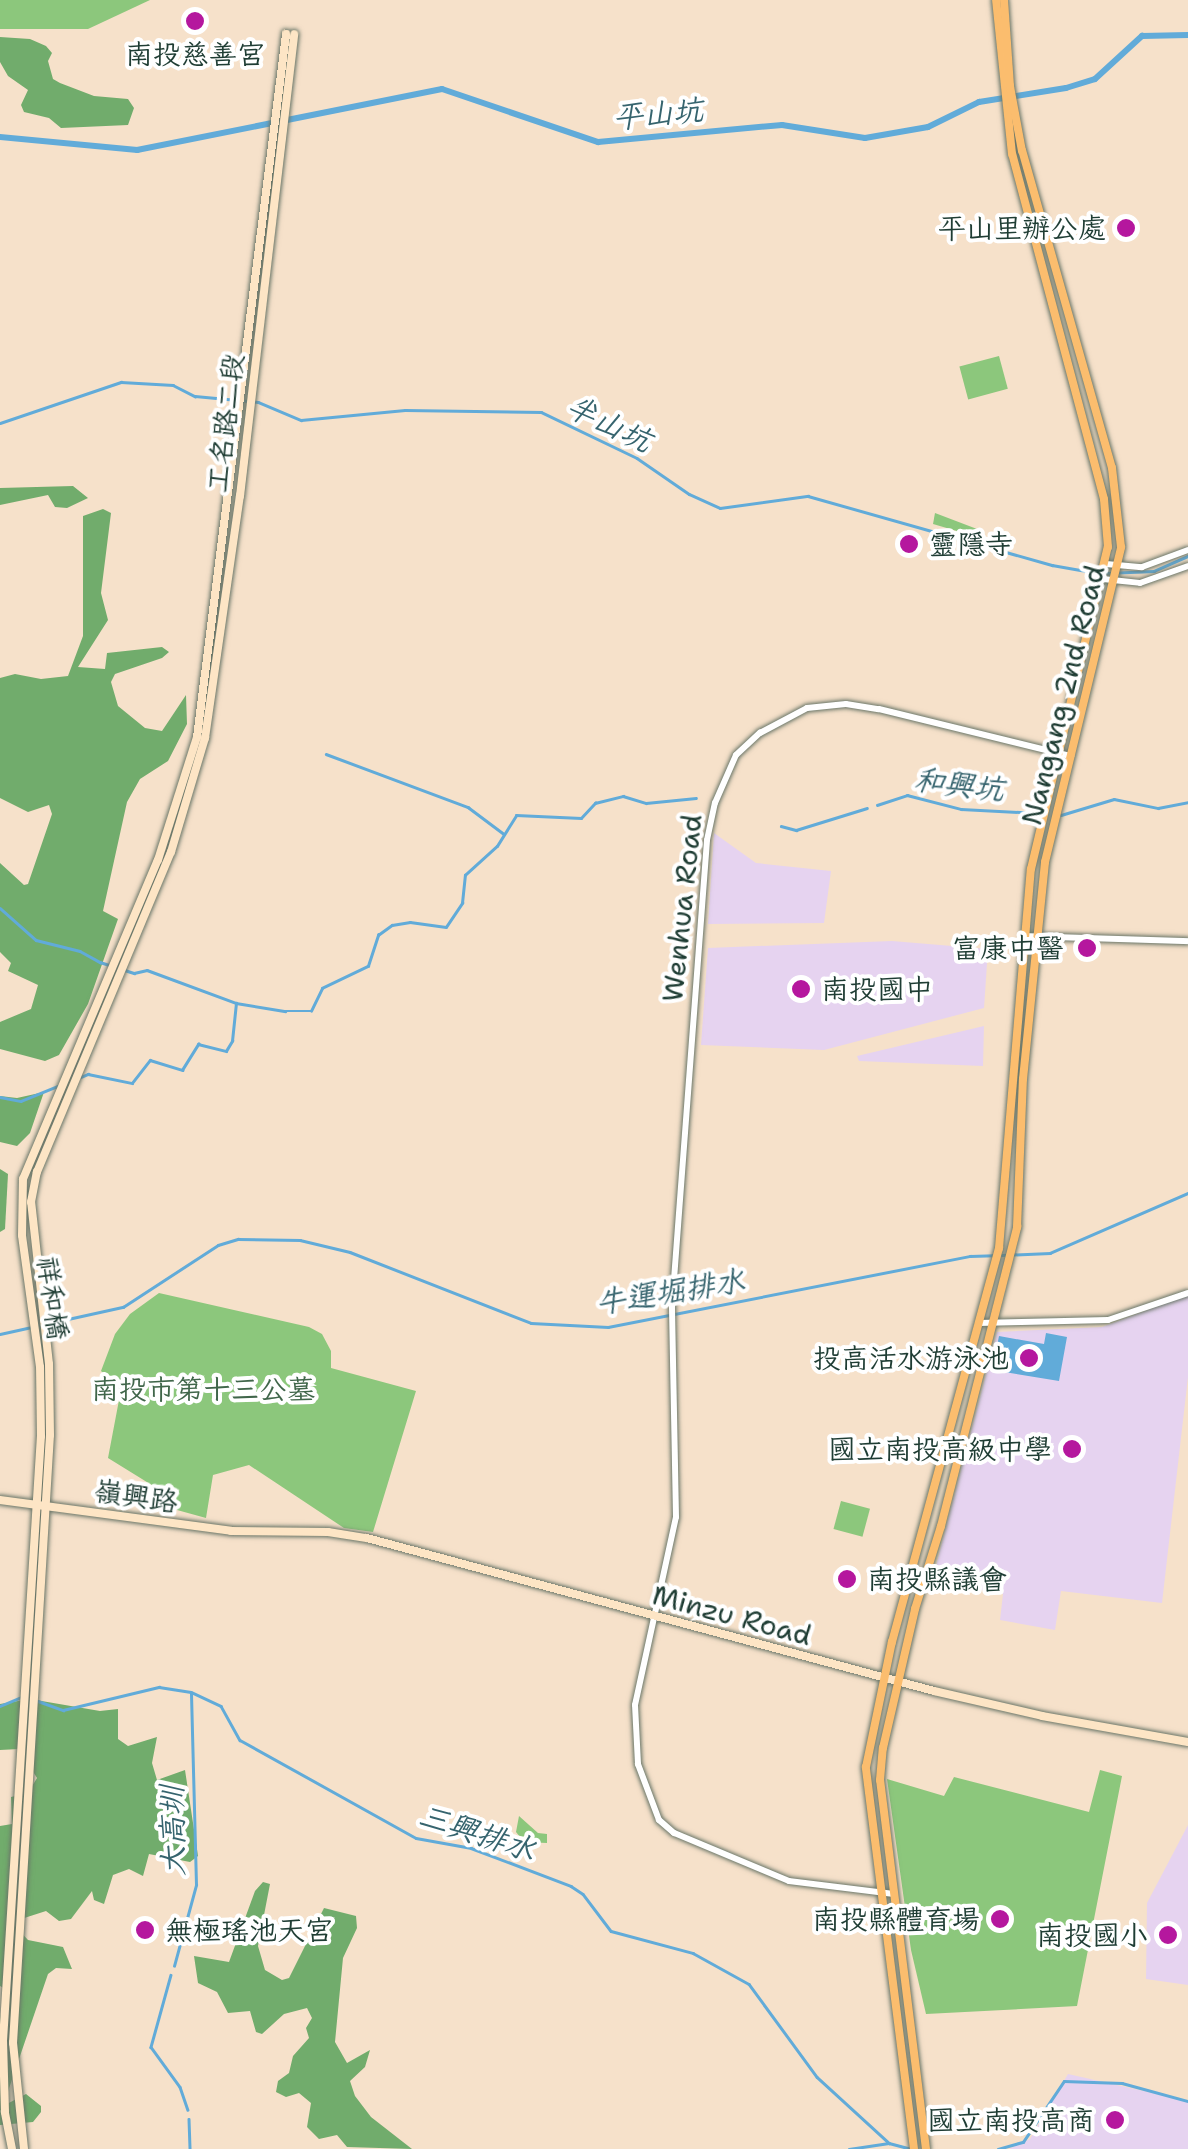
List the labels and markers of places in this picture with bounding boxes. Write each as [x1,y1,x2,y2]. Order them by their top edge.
marker: 南投慈善宮 [184,10,206,32]
place label: 南投慈善宮 [125,37,265,71]
place label: 平山里辦公處 [938,211,1106,245]
marker: 平山里辦公處 [1115,217,1137,239]
place label: 靈隱寺 [929,527,1013,561]
marker: 靈隱寺 [898,533,920,555]
place label: 富康中醫 [952,931,1064,965]
marker: 富康中醫 [1074,935,1100,961]
place label: 南投國中 [821,972,933,1006]
marker: 南投國中 [790,978,812,1000]
place label: 投高活水游泳池 [813,1341,1009,1375]
marker: 投高活水游泳池 [1018,1347,1040,1369]
place label: 國立南投高級中學 [828,1432,1052,1466]
marker: 國立南投高級中學 [1061,1438,1083,1460]
place label: 南投縣議會 [867,1562,1007,1596]
marker: 南投縣議會 [836,1568,858,1590]
place label: 南投縣體育場 [812,1902,980,1936]
marker: 南投縣體育場 [989,1908,1011,1930]
place label: 無極瑤池天宮 [165,1913,333,1947]
place label: 南投國小 [1036,1918,1148,1952]
marker: 無極瑤池天宮 [134,1919,156,1941]
marker: 南投國小 [1157,1924,1179,1946]
place label: 國立南投高商 [927,2103,1095,2137]
marker: 國立南投高商 [1104,2109,1126,2131]

